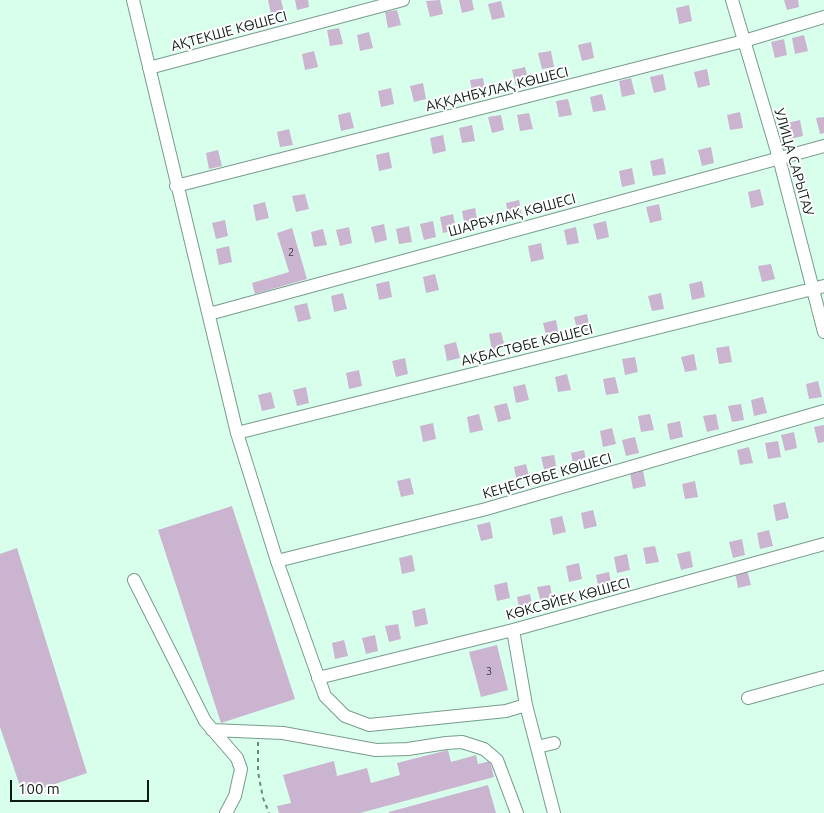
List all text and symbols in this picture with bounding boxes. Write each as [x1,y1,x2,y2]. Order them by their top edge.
street label: АҚТЕКШЕ КӨШЕСІ [169,7,289,55]
street label: АҚҚАНБҰЛАҚ КӨШЕСІ [424,63,570,115]
street label: УЛИЦА САРЫТАУ [771,106,817,218]
street label: ШАРБҰЛАҚ КӨШЕСІ [446,190,578,240]
house number: 2 [288,245,294,259]
street label: АҚБАСТӨБЕ КӨШЕСІ [459,321,595,369]
street label: КЕҢЕСТӨБЕ КӨШЕСІ [481,450,613,502]
street label: КӨКСӘЙЕК КӨШЕСІ [504,574,632,624]
house number: 3 [486,664,492,678]
scale bar [12,770,151,802]
text: 100 m [18,780,60,797]

